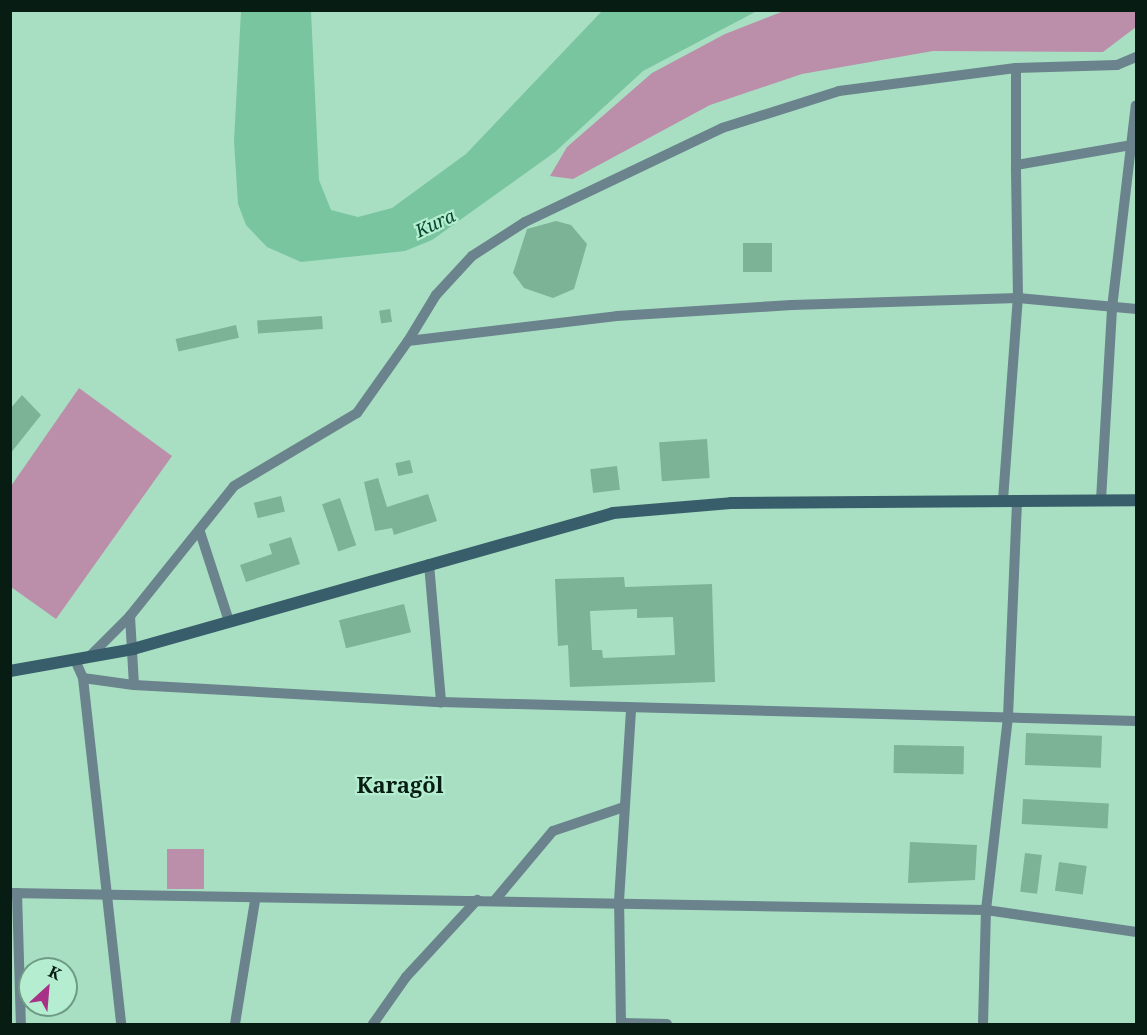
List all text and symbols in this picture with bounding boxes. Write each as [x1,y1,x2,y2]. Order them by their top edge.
water label: Kura [412,204,458,242]
district label: Karagöl [356,772,444,798]
north arrow [18,957,78,1017]
text: K [45,960,65,985]

